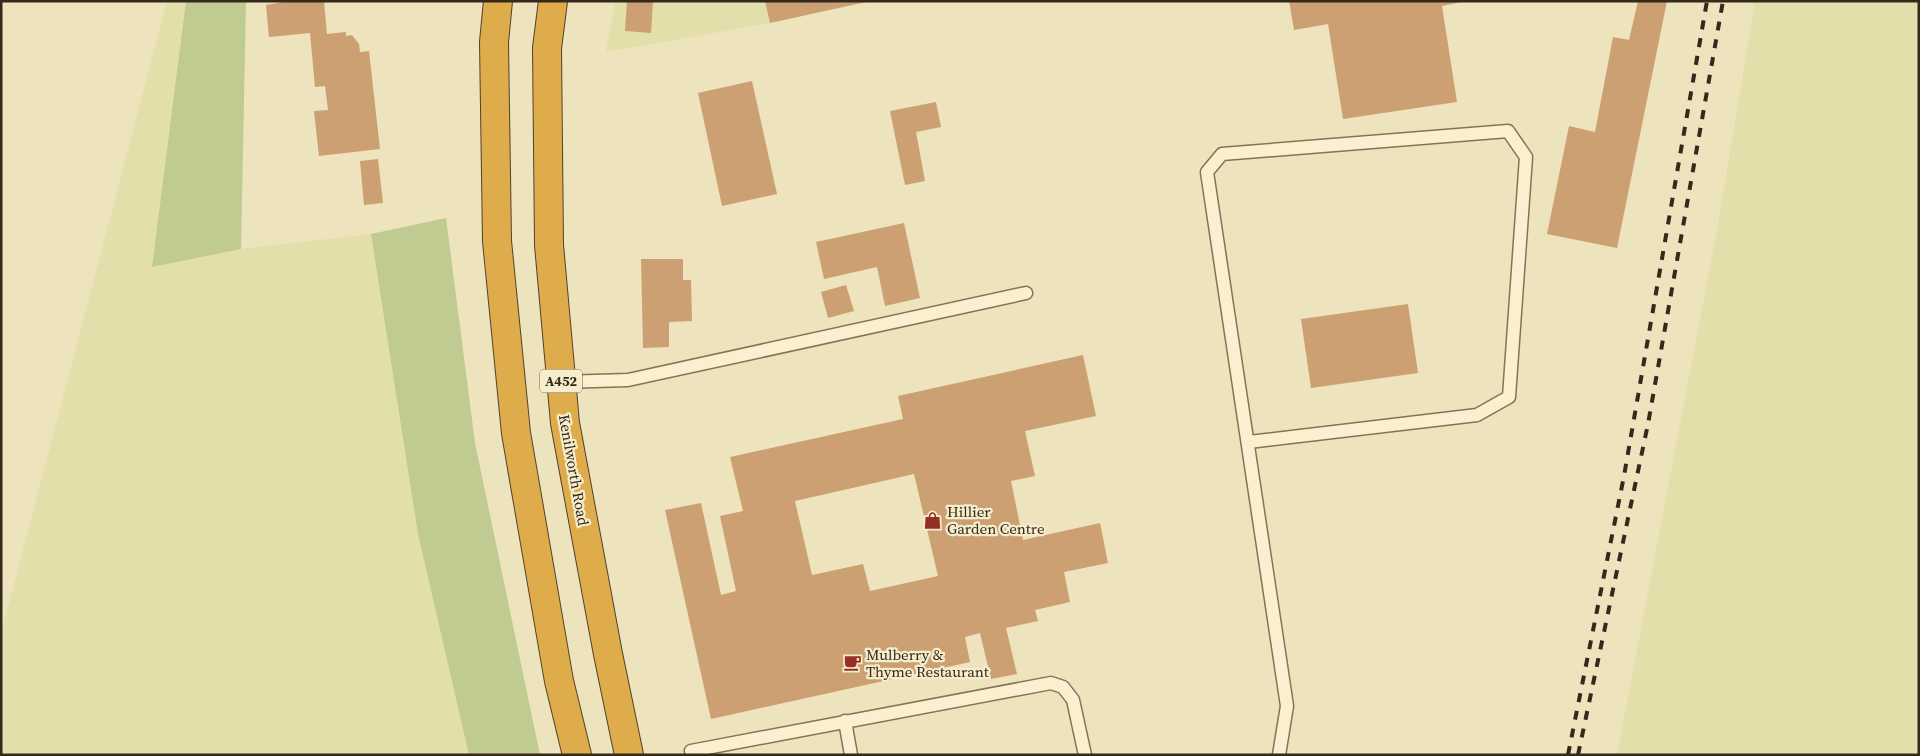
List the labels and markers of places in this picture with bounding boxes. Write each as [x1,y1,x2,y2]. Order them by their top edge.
place label: Hillier Garden Centre [947,501,1045,539]
shop icon: Hillier Garden Centre [923,510,943,530]
place label: Mulberry & Thyme Restaurant [866,644,989,682]
cafe icon: Mulberry & Thyme Restaurant [842,653,862,673]

